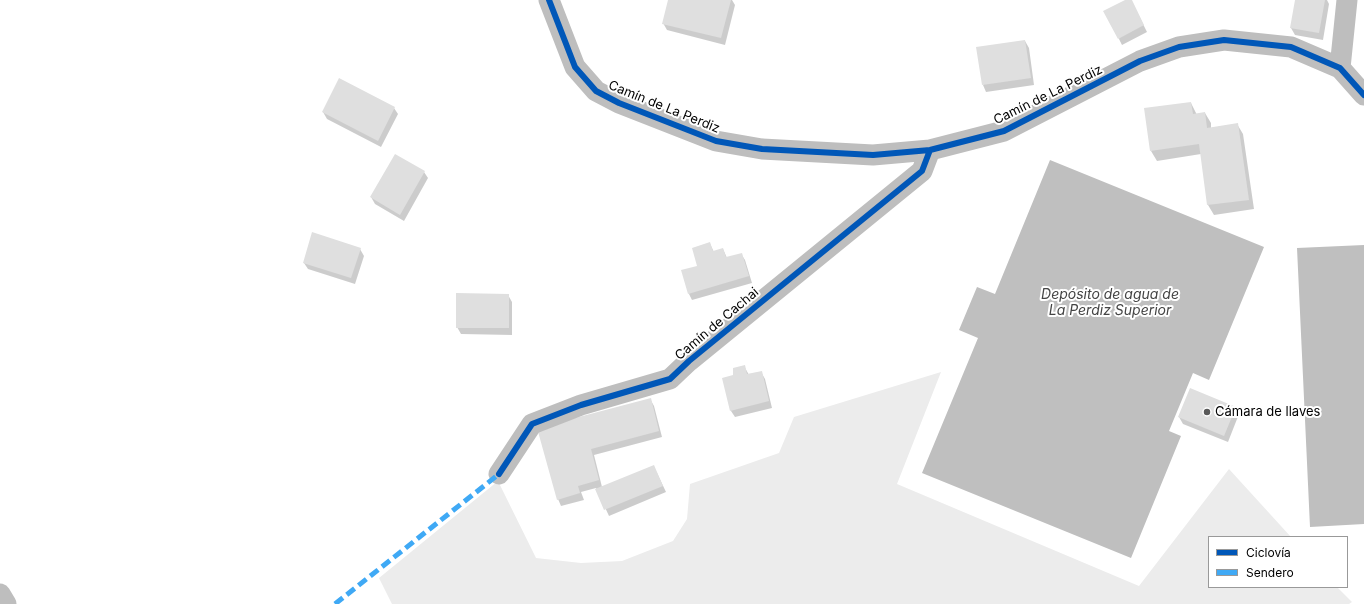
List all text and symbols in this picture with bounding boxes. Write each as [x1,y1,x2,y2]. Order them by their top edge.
street label: Camín de La Perdiz [991,62,1105,128]
street label: Camín de La Perdiz [606,77,722,137]
street label: Camín de Cachai [672,285,762,363]
water label: Depósito de agua de La Perdiz Superior [1041,287,1179,320]
place label: Cámara de llaves [1215,404,1320,420]
marker: Cámara de llaves [1202,407,1212,417]
legend [1208,536,1348,588]
text: Ciclovía [1246,545,1291,560]
text: Sendero [1246,565,1294,580]

